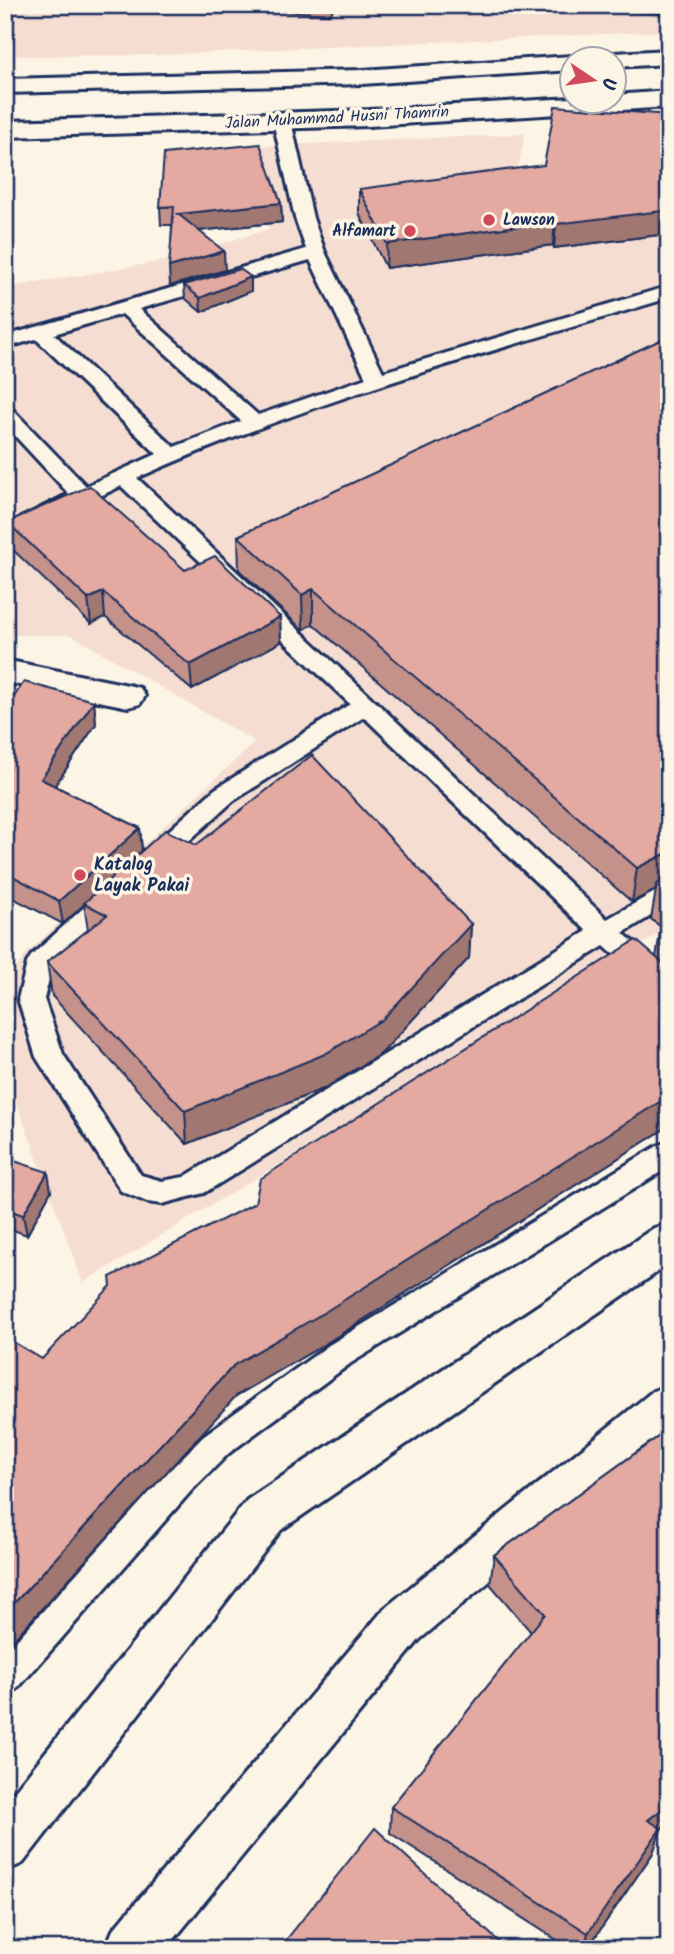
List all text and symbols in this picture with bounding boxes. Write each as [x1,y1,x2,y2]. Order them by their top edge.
north arrow [558,46,628,116]
text: U [592,74,624,93]
street label: Jalan Muhammad Husni Thamrin [224,100,450,136]
place label: Lawson [503,208,555,233]
marker: Lawson [481,212,497,228]
place label: Alfamart [332,219,397,244]
marker: Alfamart [402,223,418,239]
place label: Katalog Layak Pakai [94,851,189,901]
marker: Katalog Layak Pakai [72,867,88,883]

